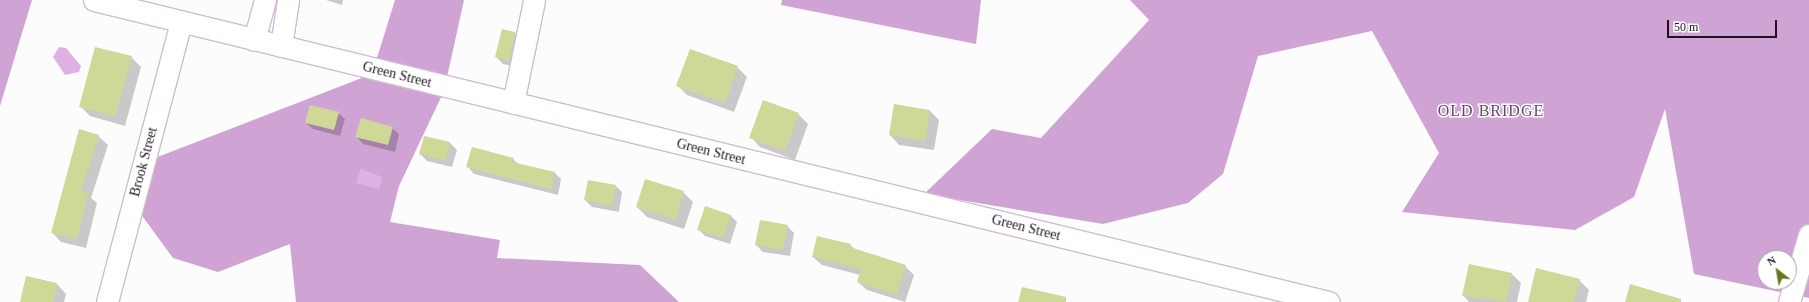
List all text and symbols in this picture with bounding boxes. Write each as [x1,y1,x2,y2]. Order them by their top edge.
scale bar [1669,12,1779,38]
text: 50 m [1674,20,1698,34]
street label: Green Street [361,58,433,92]
district label: OLD BRIDGE [1438,101,1544,121]
street label: Brook Street [127,125,161,199]
street label: Green Street [675,135,747,169]
street label: Green Street [990,211,1062,245]
north arrow [1757,250,1797,290]
text: N [1765,253,1778,268]

